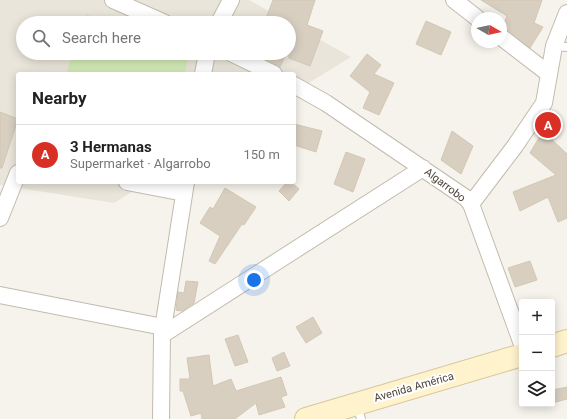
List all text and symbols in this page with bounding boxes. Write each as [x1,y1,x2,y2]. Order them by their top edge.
north arrow [471,12,507,48]
search box [16,16,296,60]
icon: search [30,27,52,49]
text: Search here [62,29,141,47]
text: Nearby [32,88,87,108]
pin: A [535,110,561,140]
text: 3 Hermanas [70,138,152,156]
text: A [41,147,49,162]
text: 150 m [243,147,280,162]
text: Supermarket · Algarrobo [70,156,211,171]
street label: Algarrobo [422,165,468,205]
your location [244,270,264,290]
map controls [519,299,555,407]
button: + [519,299,555,335]
button: − [519,335,555,371]
street label: Avenida América [373,369,455,405]
button: layers [519,371,555,407]

